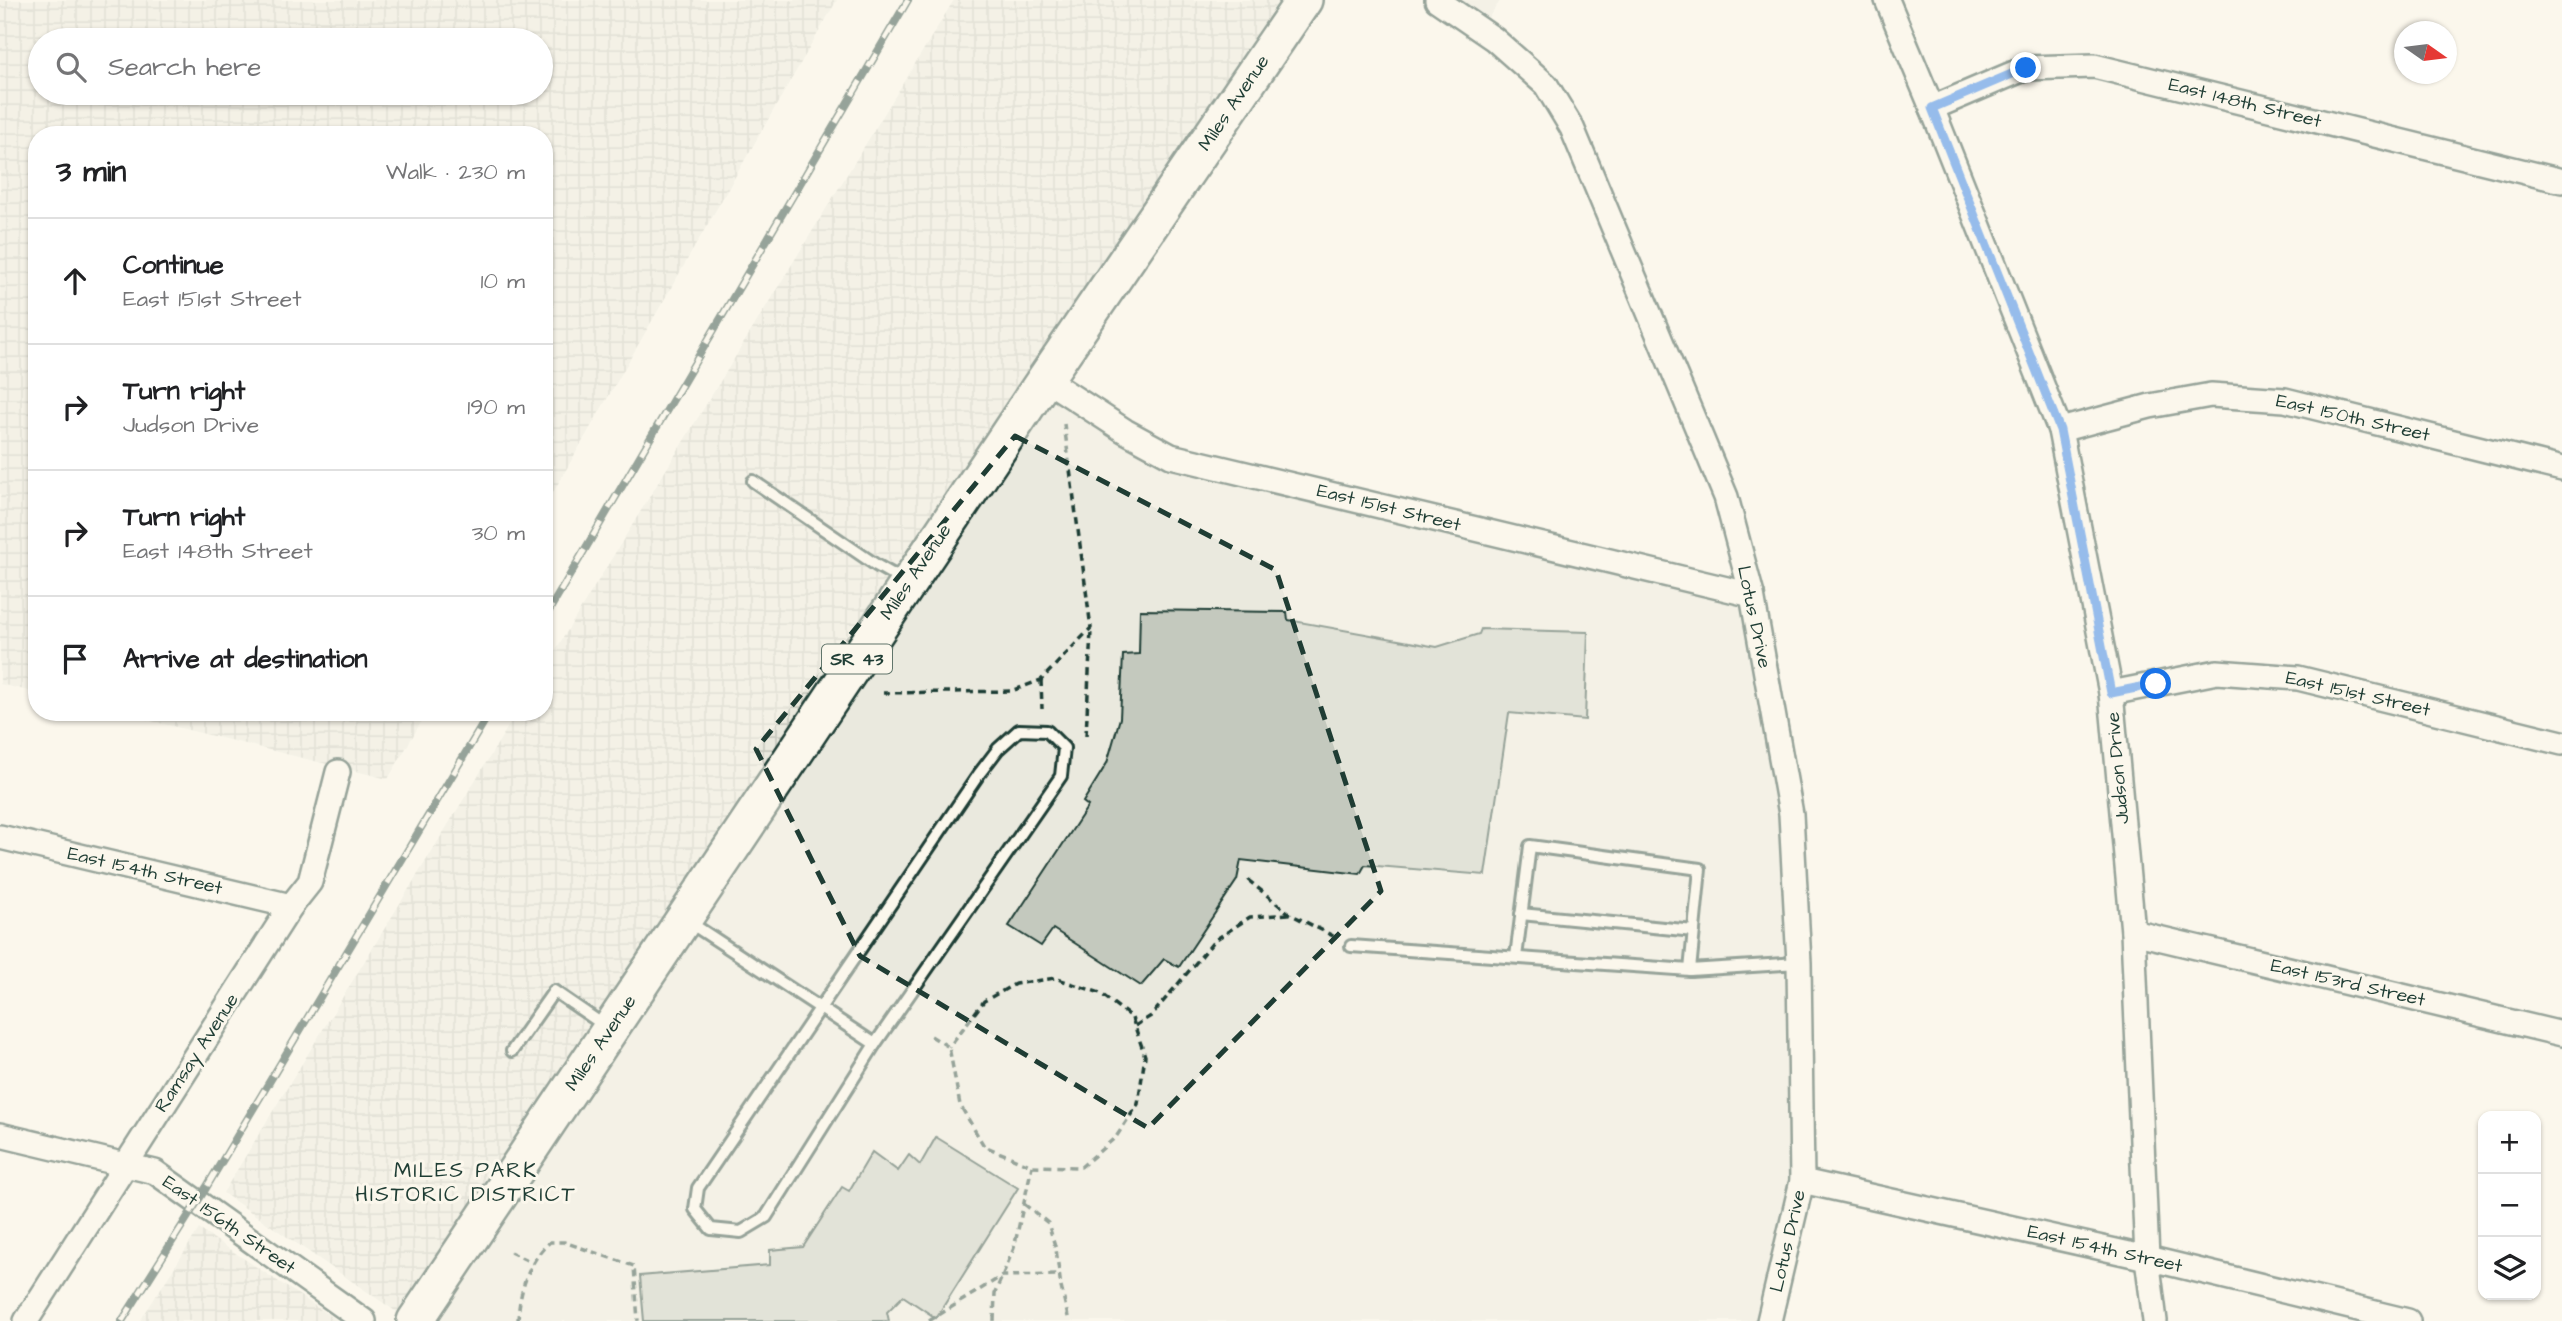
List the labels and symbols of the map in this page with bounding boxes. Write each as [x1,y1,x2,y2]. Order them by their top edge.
north arrow [2394,21,2457,84]
street label: Miles Avenue [1192,50,1276,156]
route end [2010,52,2041,83]
street label: East 148th Street [2166,71,2325,135]
street label: East 150th Street [2274,387,2433,449]
street label: East 151st Street [1314,477,1464,539]
street label: Miles Avenue [874,519,958,625]
street label: Lotus Drive [1730,563,1778,671]
road number: SR 43 [822,644,892,674]
street label: East 151st Street [2283,664,2433,724]
route start [2140,668,2171,699]
street label: Judson Drive [2100,711,2136,825]
street label: East 154th Street [65,840,225,902]
street label: East 153rd Street [2268,952,2428,1014]
street label: Ramsay Avenue [148,988,246,1118]
street label: Miles Avenue [559,990,643,1096]
district label: MILES PARK HISTORIC DISTRICT [355,1156,577,1209]
street label: East 156th Street [157,1169,301,1281]
street label: Lotus Drive [1763,1187,1813,1295]
street label: East 154th Street [2025,1218,2185,1280]

